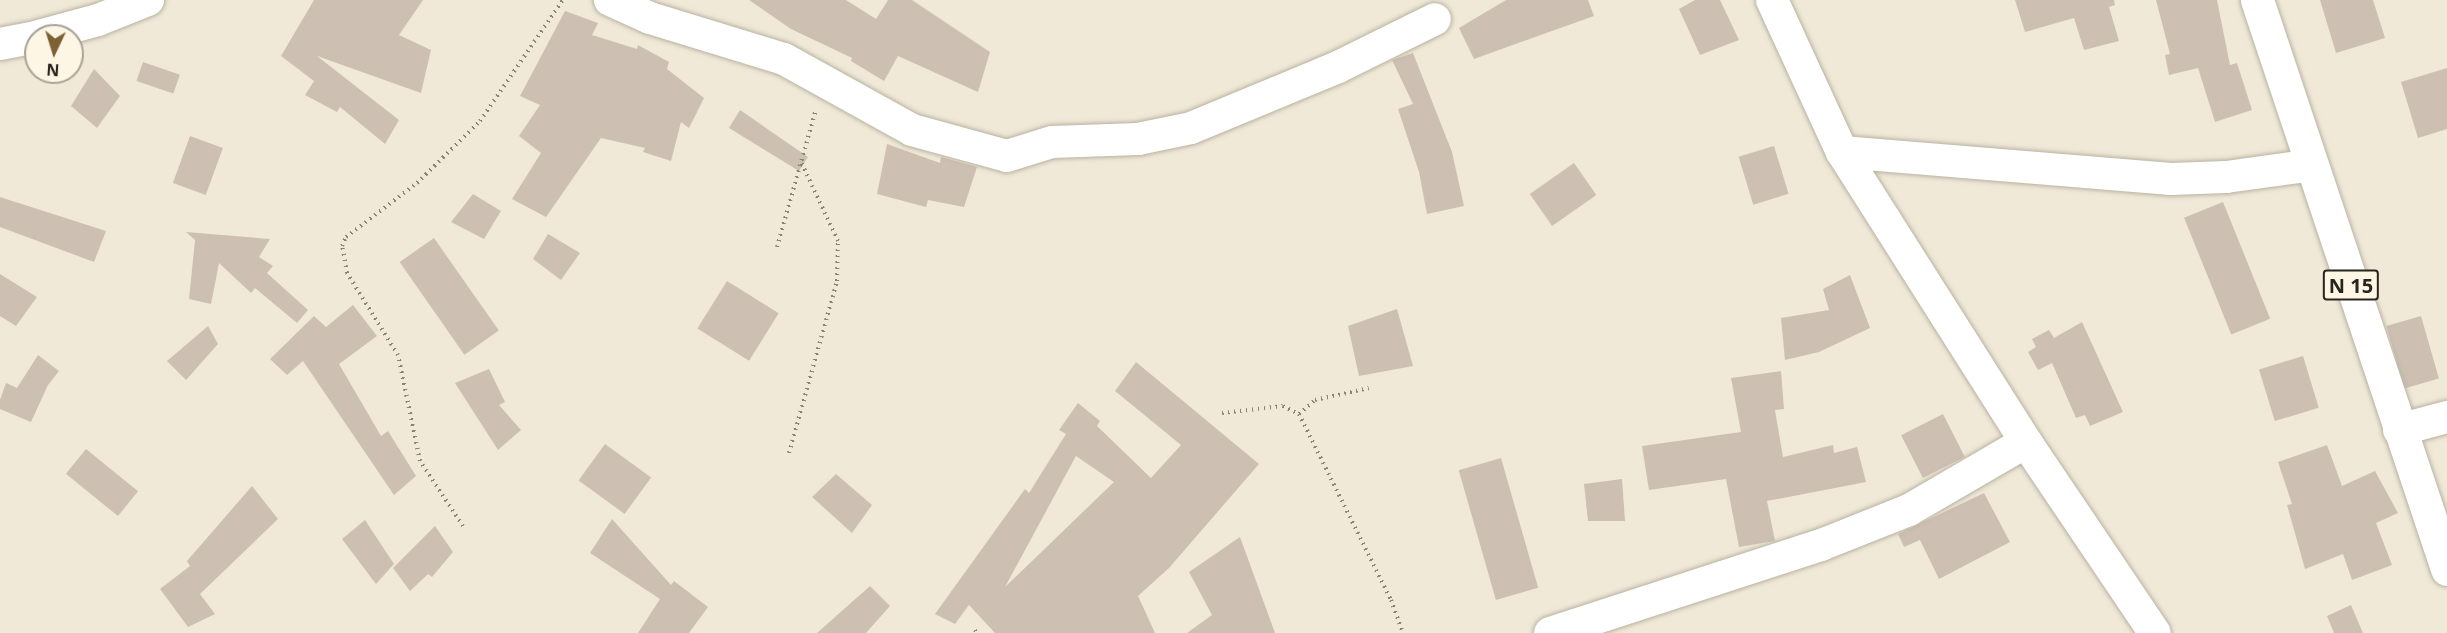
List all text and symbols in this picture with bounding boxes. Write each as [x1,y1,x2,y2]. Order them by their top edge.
north arrow [24,24,84,84]
text: N [46,59,60,81]
road number: N 15 [2322,268,2380,302]

